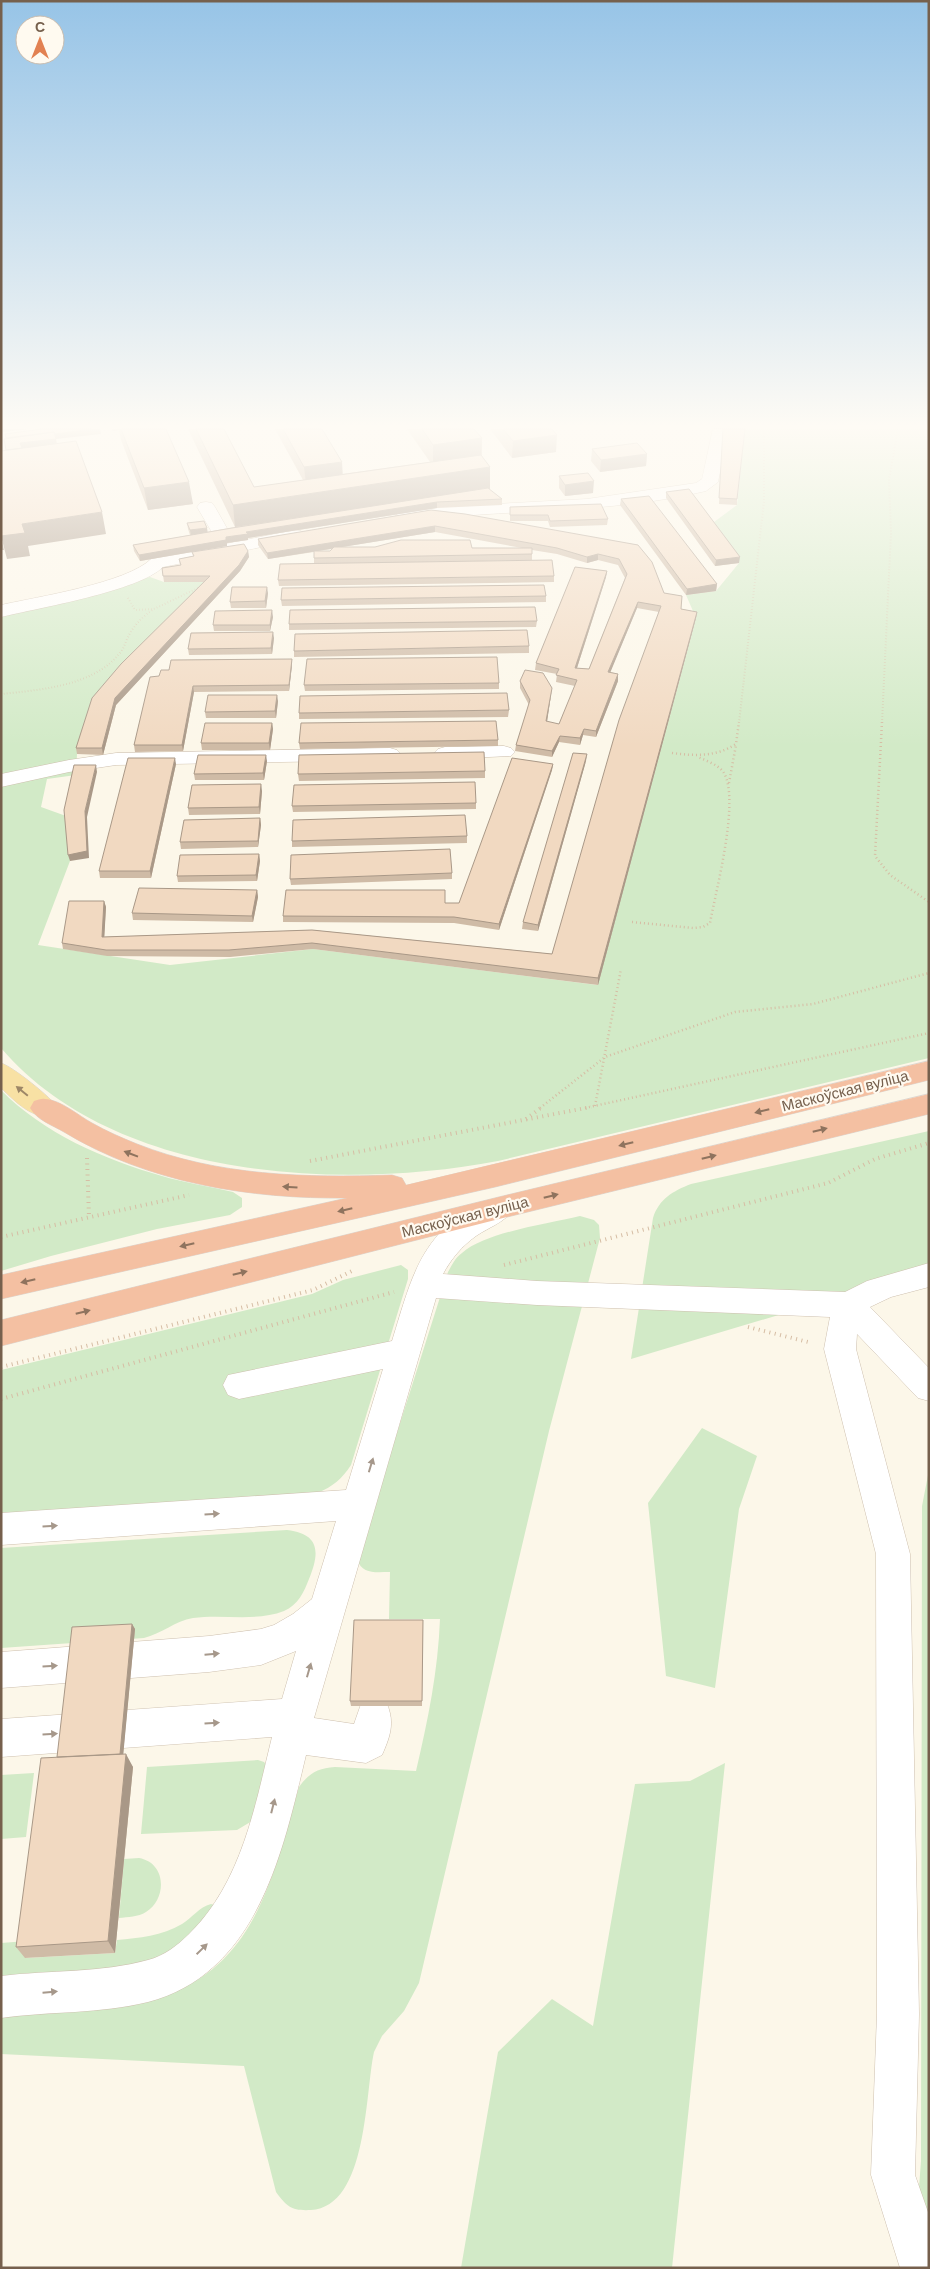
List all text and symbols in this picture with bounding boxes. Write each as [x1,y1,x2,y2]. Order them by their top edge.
north arrow [15,15,65,65]
text: С [35,19,45,35]
street label: Маскоўская вуліца [780,1066,911,1114]
one-way arrow [16,1085,29,1096]
one-way arrow [755,1107,770,1115]
one-way arrow [813,1126,828,1134]
one-way arrow [619,1140,634,1148]
one-way arrow [124,1150,139,1157]
one-way arrow [701,1153,716,1161]
one-way arrow [281,1182,297,1190]
one-way arrow [543,1191,558,1199]
street label: Маскоўская вуліца [400,1192,531,1240]
one-way arrow [338,1206,353,1214]
one-way arrow [178,1242,194,1250]
one-way arrow [233,1269,248,1277]
one-way arrow [21,1277,36,1285]
one-way arrow [75,1308,90,1316]
one-way arrow [367,1457,375,1472]
one-way arrow [204,1510,220,1518]
one-way arrow [42,1521,58,1529]
one-way arrow [204,1650,220,1658]
one-way arrow [42,1662,58,1670]
one-way arrow [305,1663,313,1678]
one-way arrow [204,1719,220,1727]
one-way arrow [42,1730,58,1738]
one-way arrow [269,1798,277,1813]
one-way arrow [196,1943,208,1955]
one-way arrow [42,1988,58,1996]

